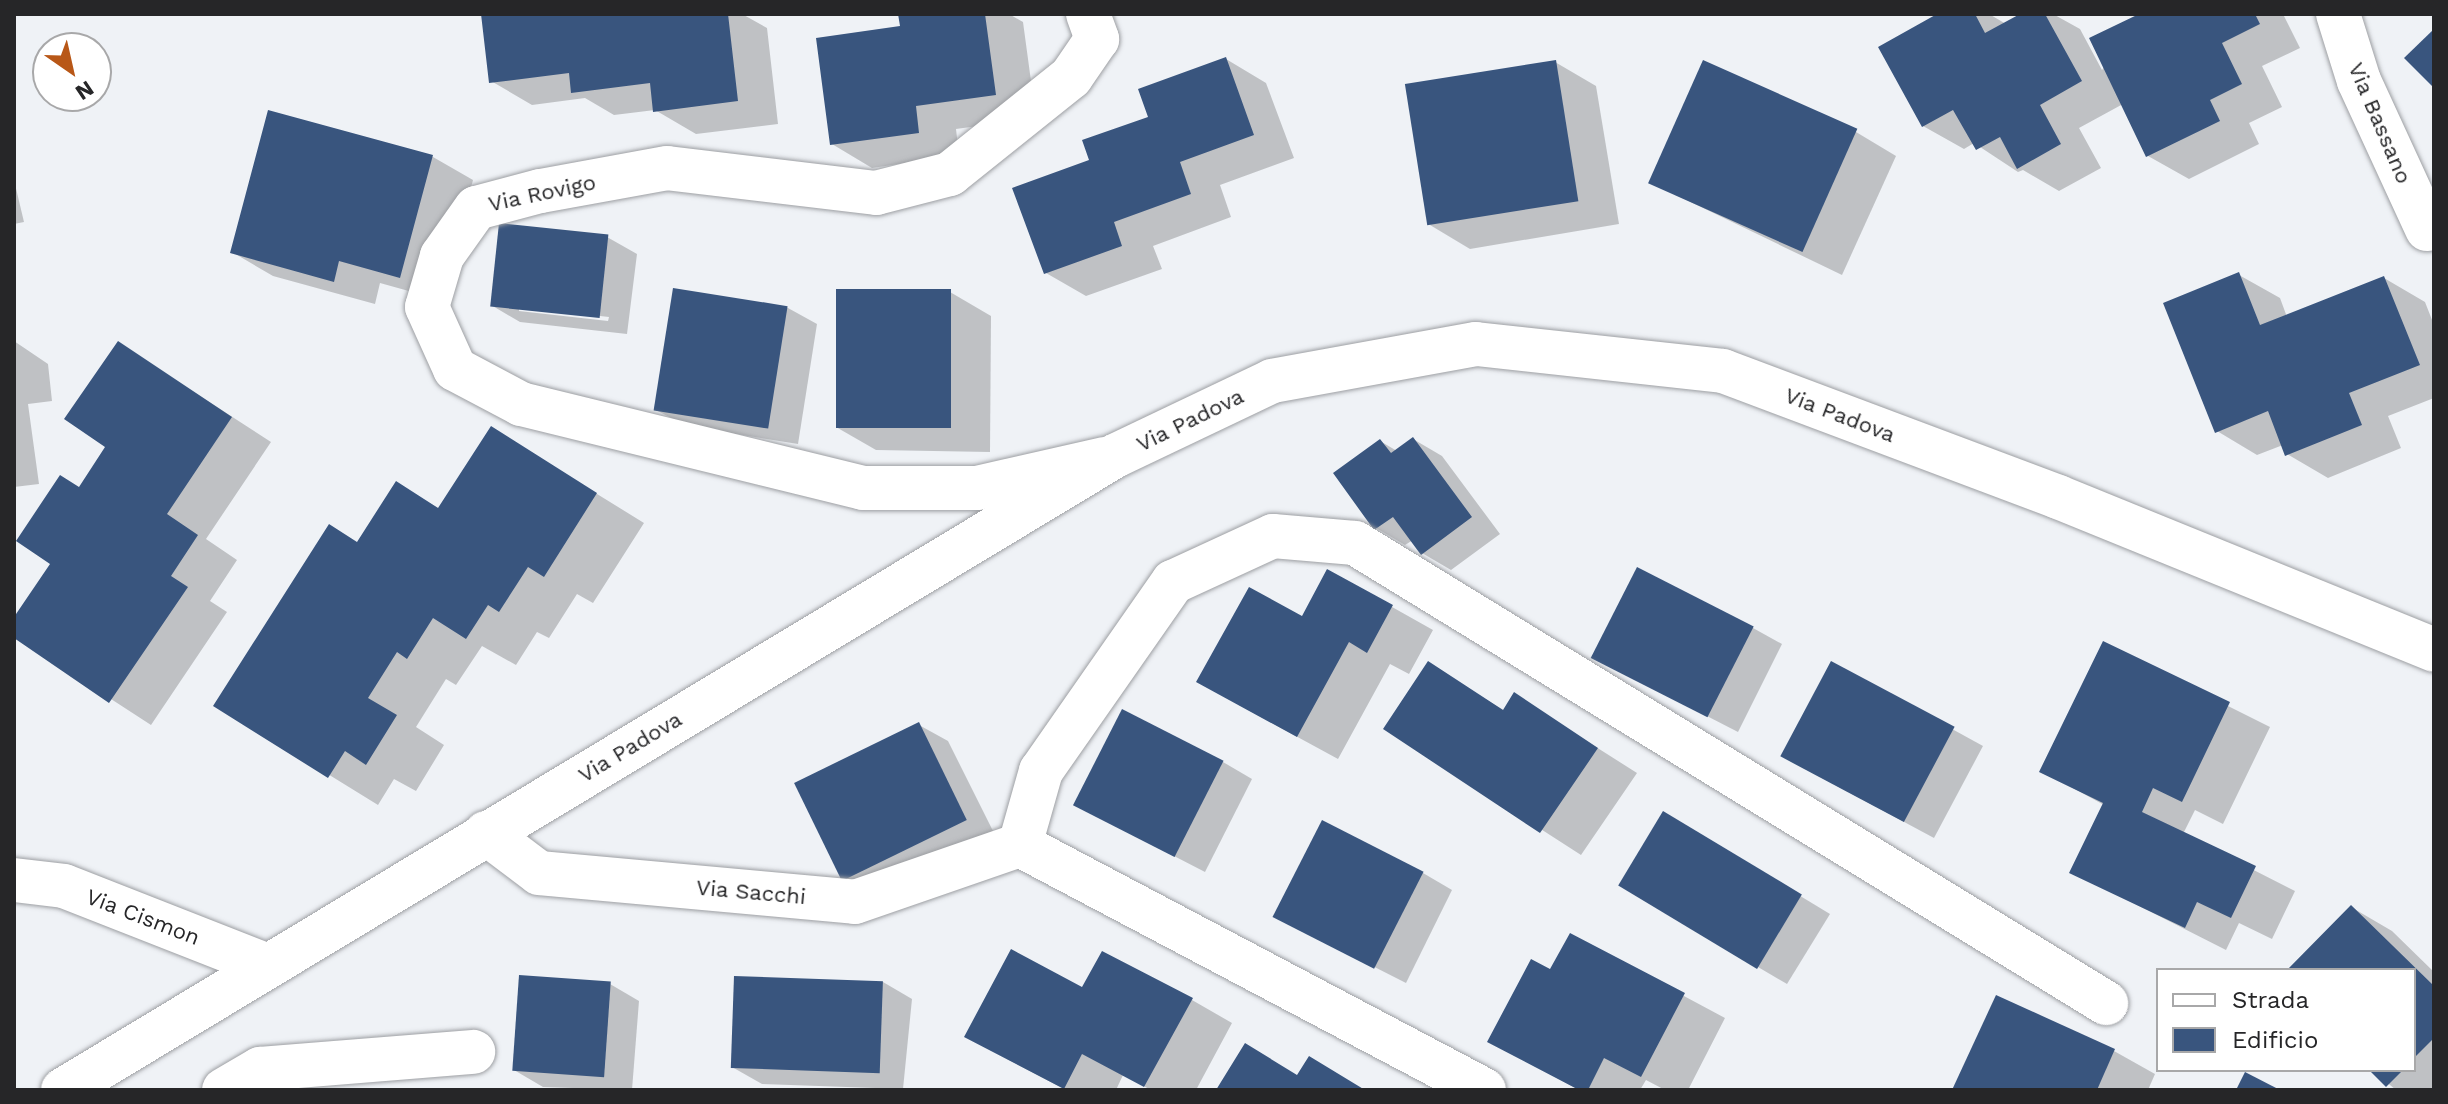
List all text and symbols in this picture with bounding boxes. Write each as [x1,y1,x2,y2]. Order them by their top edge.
north arrow [32,32,112,112]
street label: Via Bassano [2343,58,2417,188]
text: N [71,76,98,106]
street label: Via Rovigo [486,169,598,217]
street label: Via Padova [1781,382,1899,448]
street label: Via Padova [1132,383,1248,457]
street label: Via Padova [573,706,687,788]
street label: Via Sacchi [695,874,807,910]
street label: Via Cismon [82,883,204,951]
legend [2156,968,2416,1072]
text: Strada [2232,986,2309,1014]
text: Edificio [2232,1026,2318,1054]

